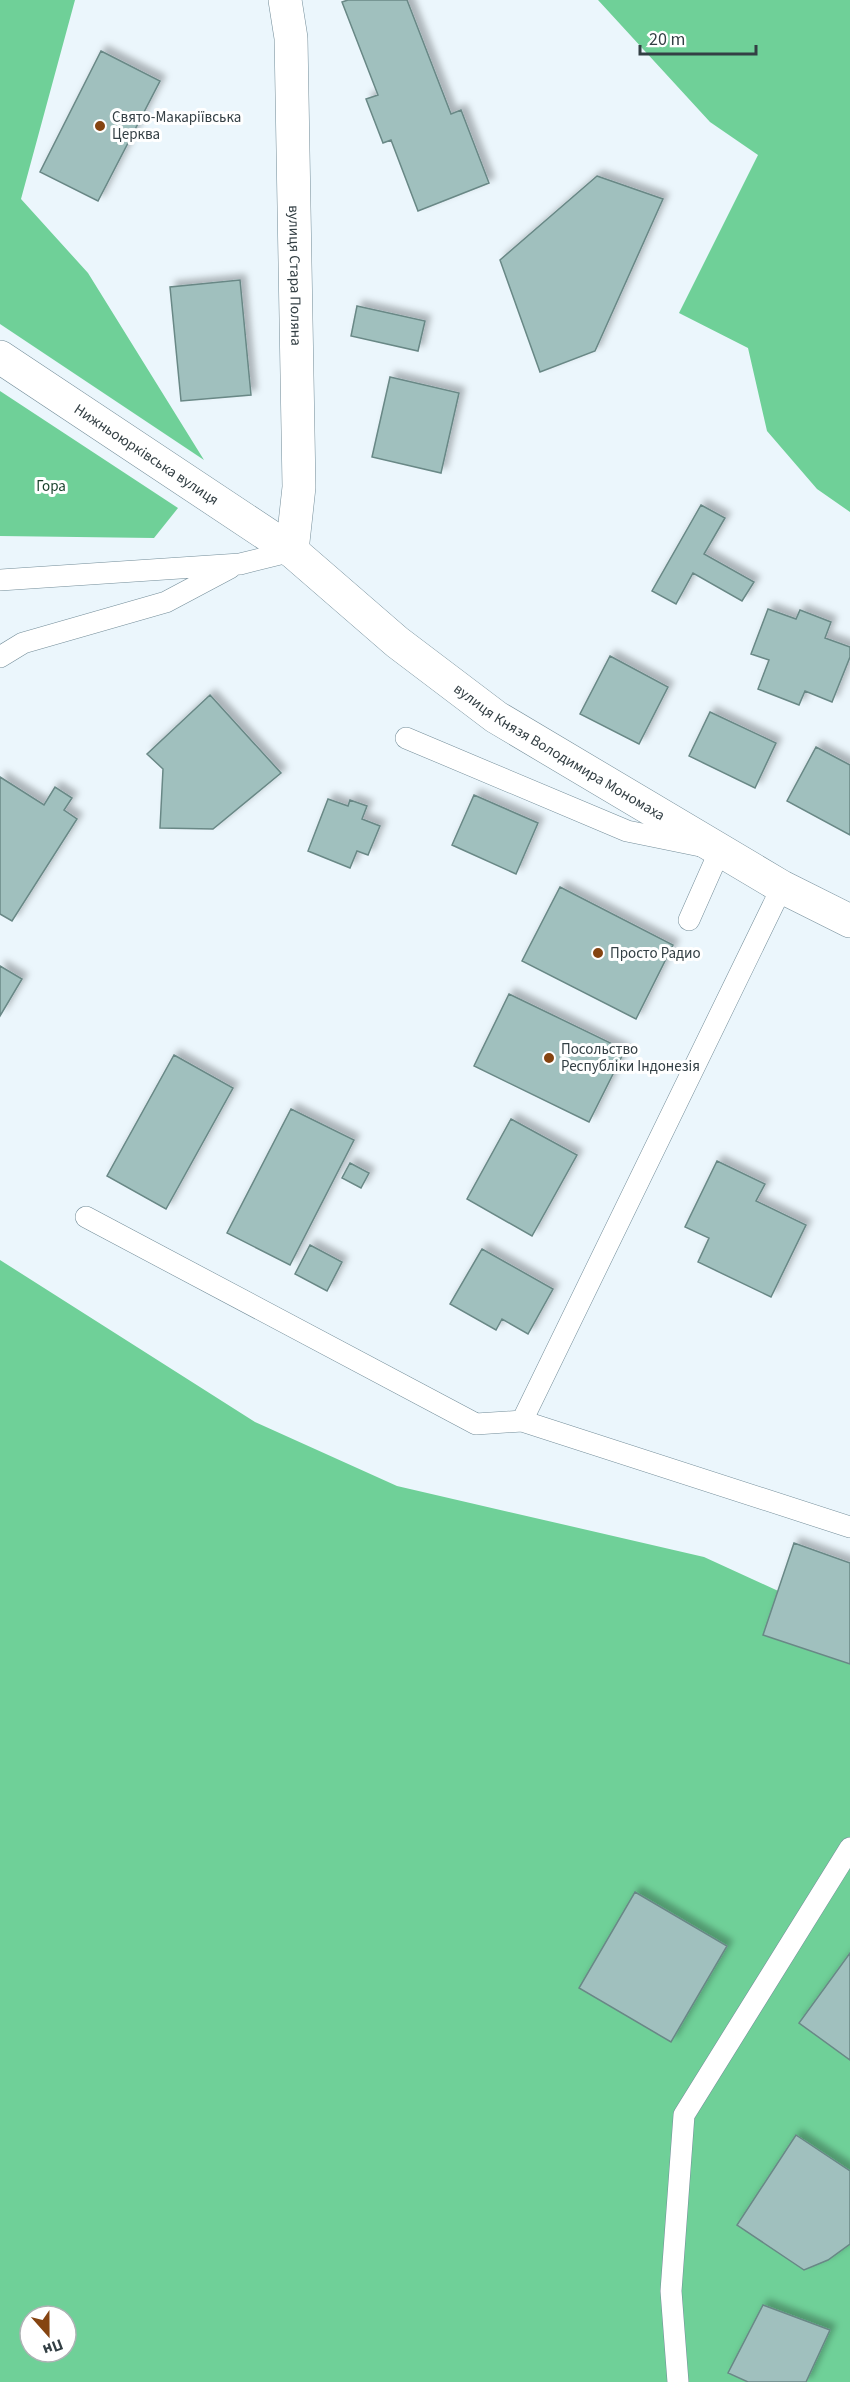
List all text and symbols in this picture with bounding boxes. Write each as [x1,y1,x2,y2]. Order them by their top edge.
scale bar [640,18,756,56]
text: 20 m [649,27,685,52]
place label: Свято-Макаріївська Церква [112,107,241,145]
marker: Свято-Макаріївська Церква [93,119,107,133]
street label: вулиця Стара Поляна [283,205,307,346]
street label: Нижньоюрківська вулиця [70,399,223,510]
park label: Гора [36,476,66,497]
street label: вулиця Князя Володимира Мономаха [449,678,669,826]
place label: Просто Радио [610,943,701,964]
marker: Просто Радио [591,946,605,960]
place label: Посольство Республіки Індонезія [561,1039,700,1077]
marker: Посольство Республіки Індонезія [542,1051,556,1065]
north arrow [18,2304,78,2364]
text: Пн [40,2333,66,2361]

